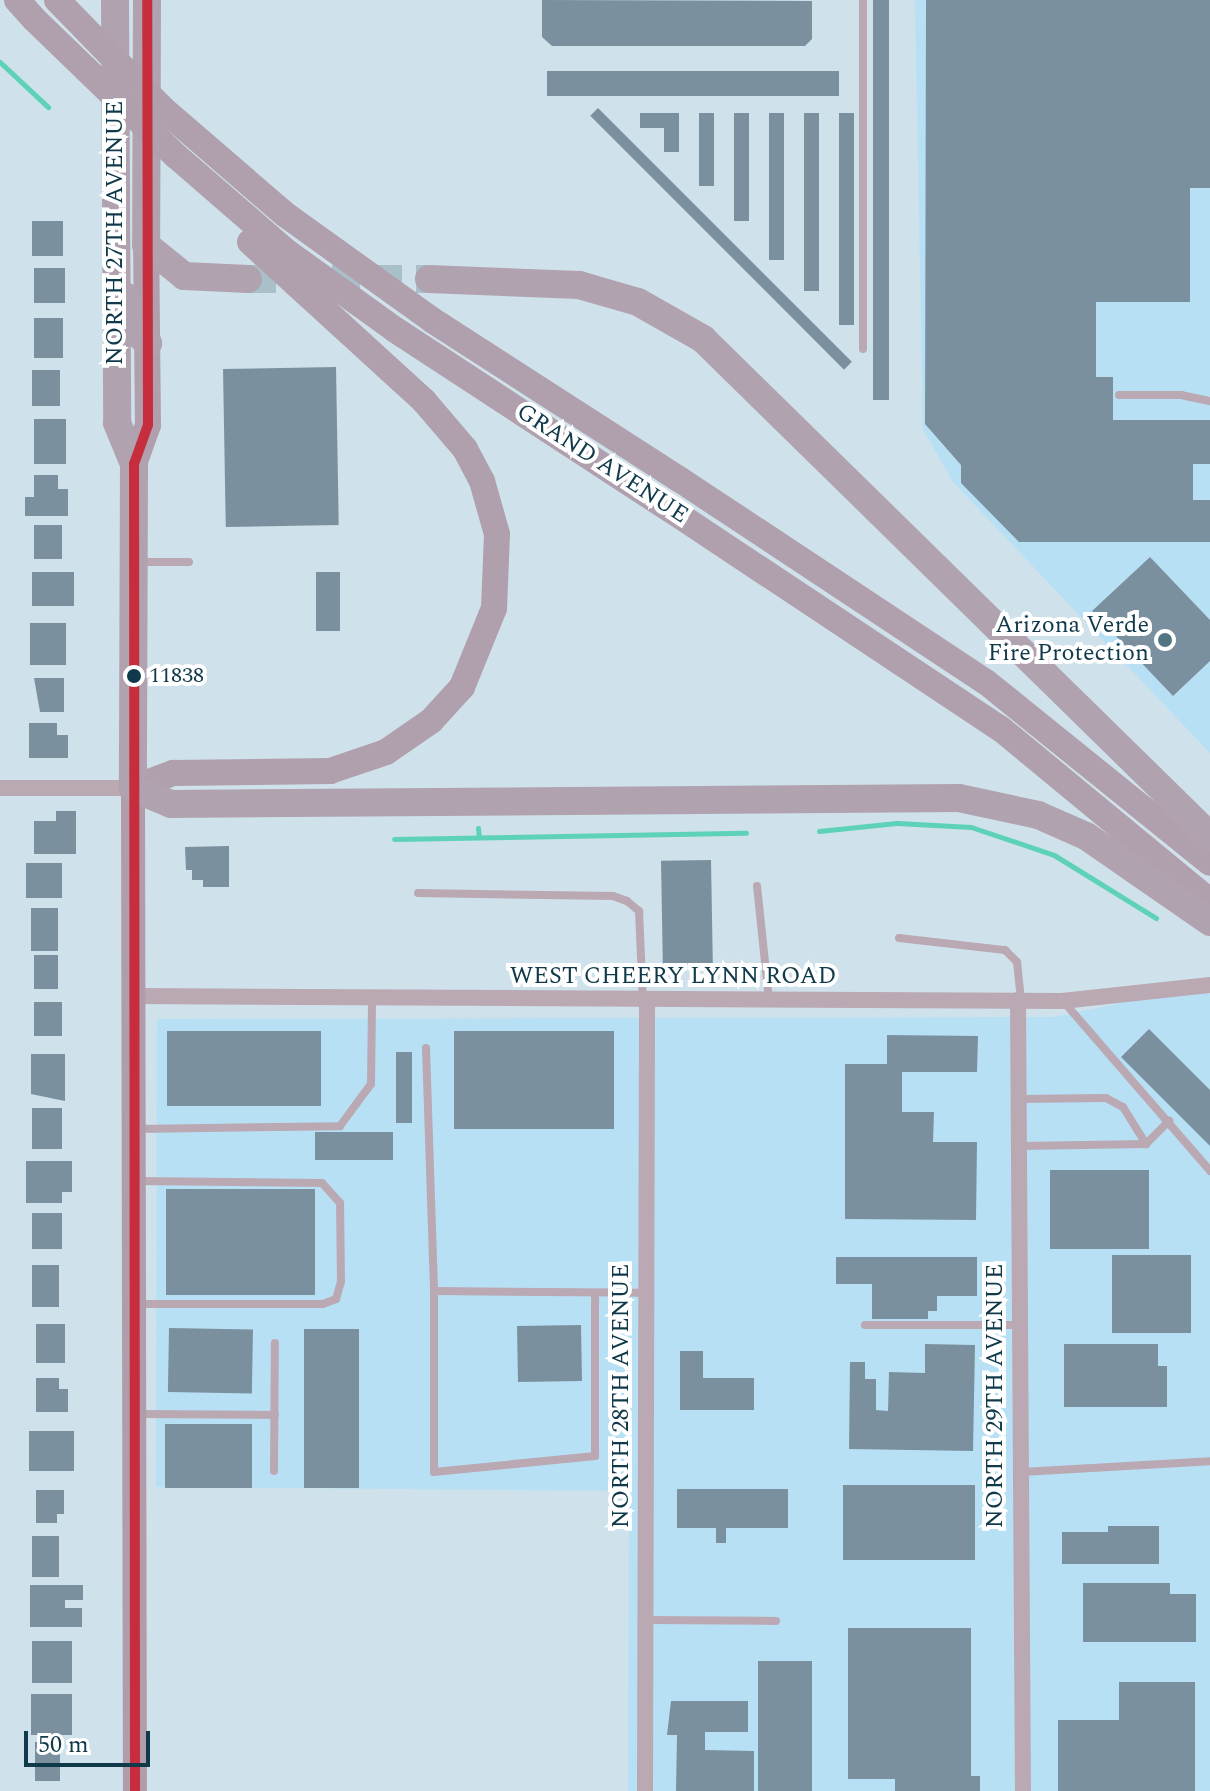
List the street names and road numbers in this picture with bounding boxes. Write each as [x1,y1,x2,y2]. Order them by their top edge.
street label: NORTH 27TH AVENUE [102,101,130,365]
street label: GRAND AVENUE [511,398,693,530]
street label: WEST CHEERY LYNN ROAD [510,963,836,991]
street label: NORTH 28TH AVENUE [608,1264,636,1528]
street label: NORTH 29TH AVENUE [982,1264,1010,1528]

